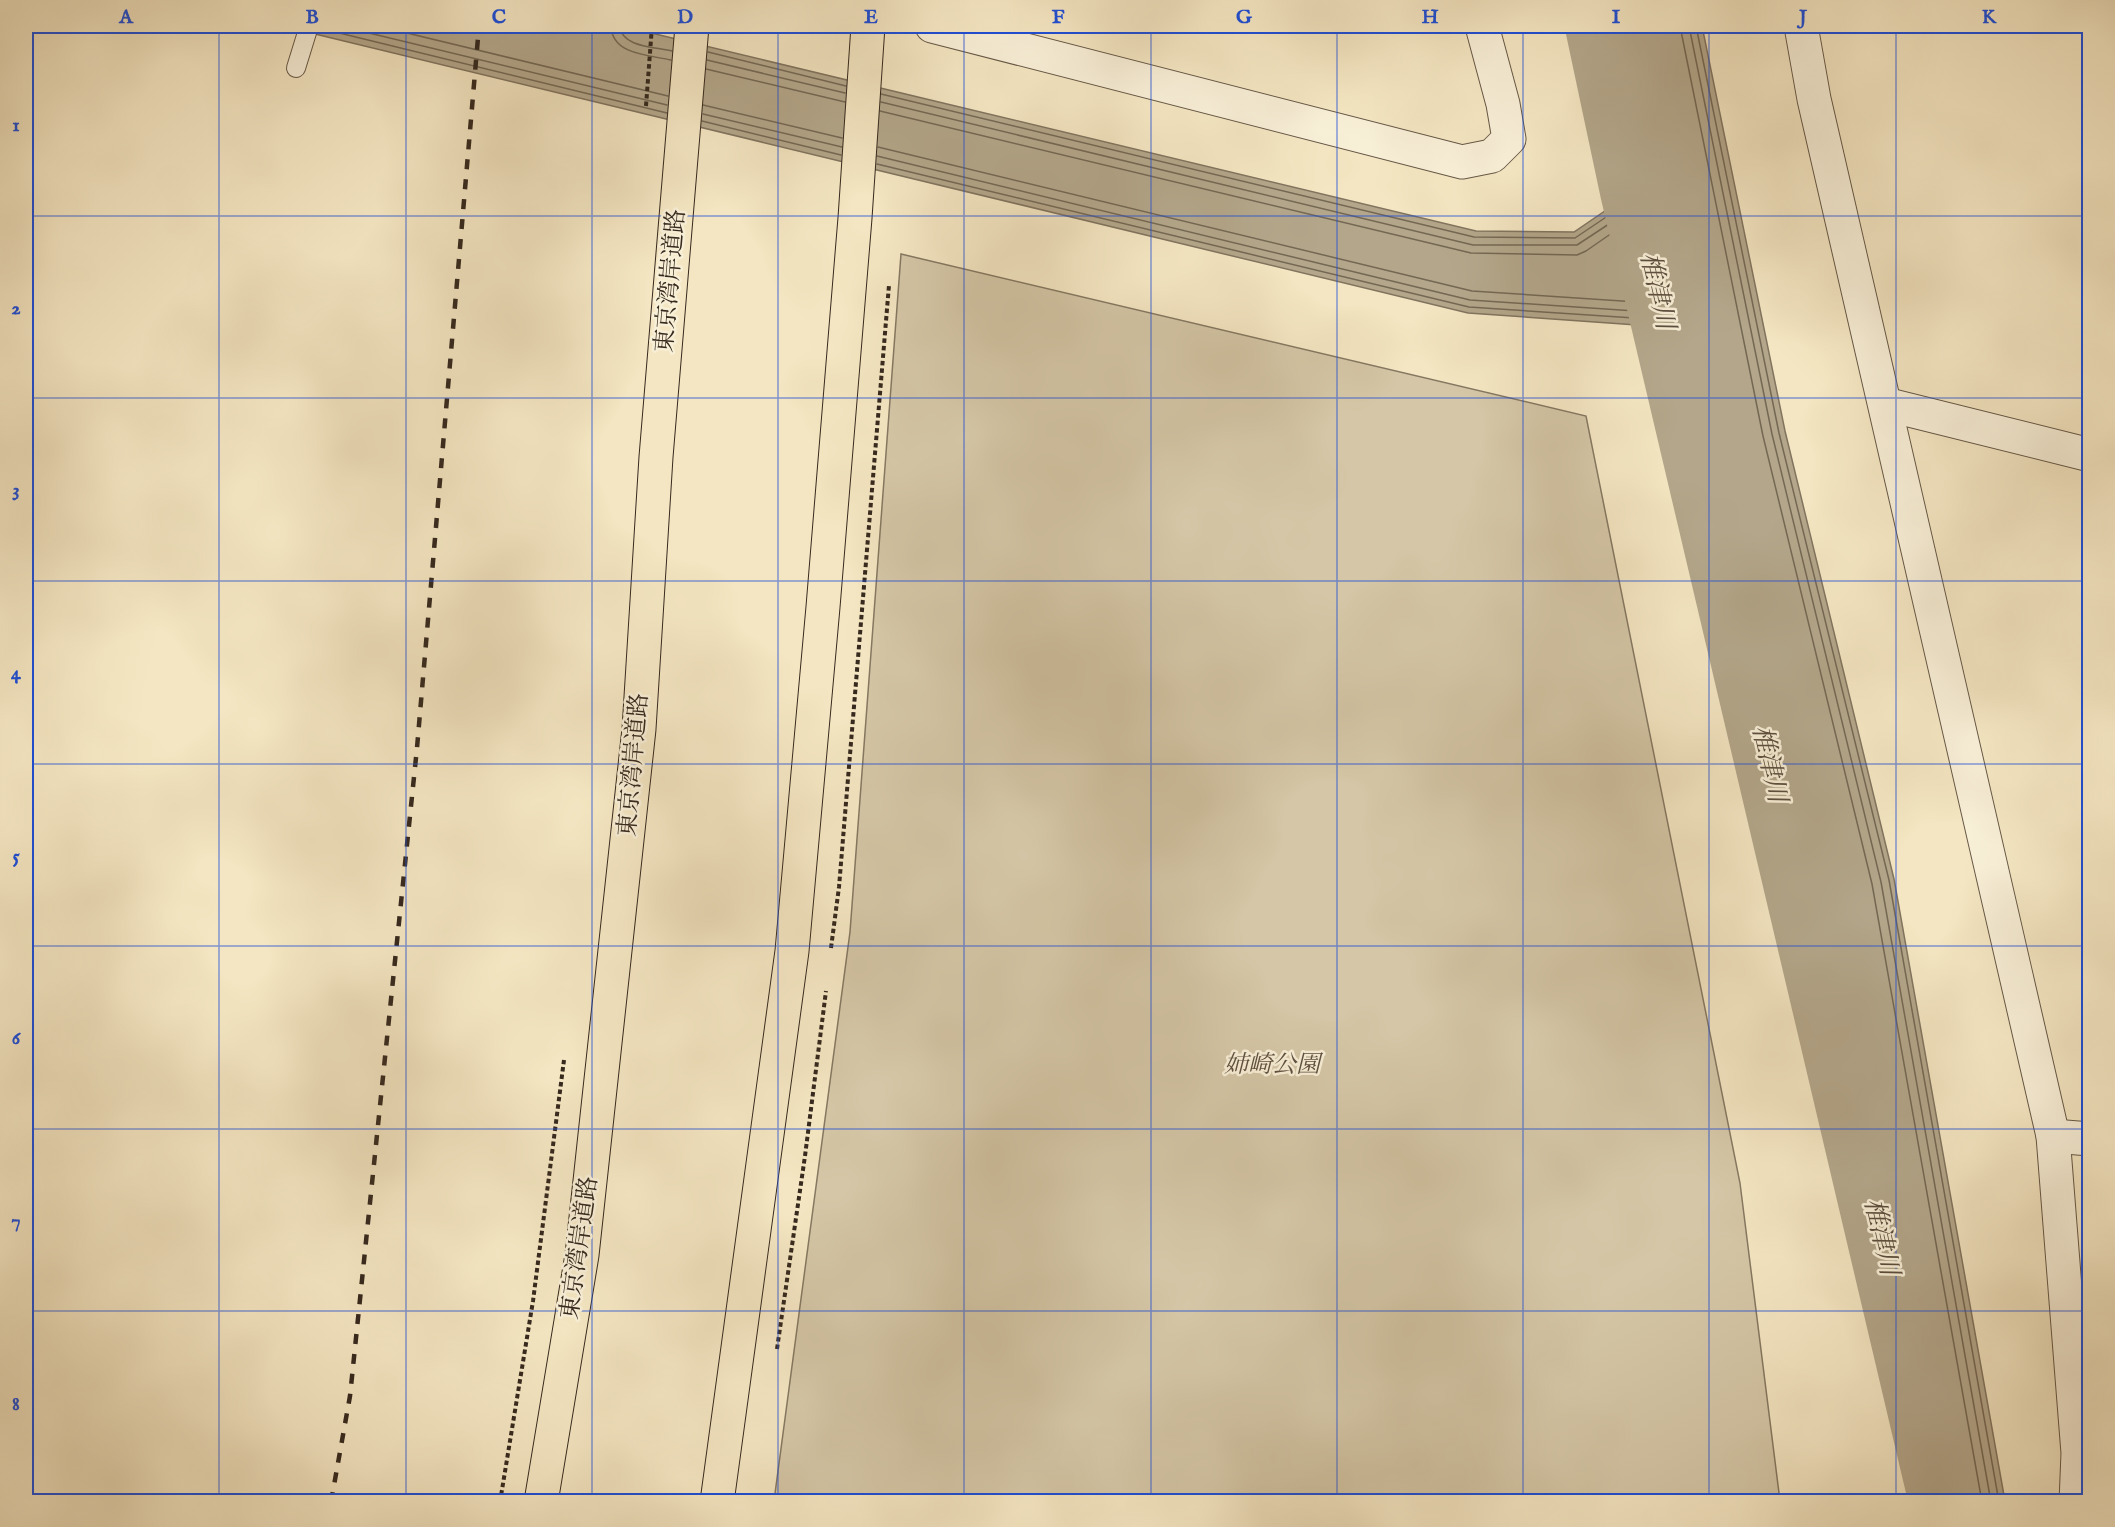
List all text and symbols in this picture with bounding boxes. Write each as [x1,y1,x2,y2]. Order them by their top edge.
text: A [118,5,134,30]
text: B [305,5,319,30]
text: C [492,5,506,30]
text: D [677,5,693,30]
text: E [864,5,878,30]
text: F [1052,5,1065,30]
text: G [1236,5,1253,30]
text: H [1421,5,1439,30]
text: I [1612,5,1621,30]
text: J [1796,5,1808,30]
text: K [1982,5,1998,30]
text: 1 [12,113,20,138]
street label: 東京湾岸道路 [649,208,693,354]
water label: 椎津川 [1632,249,1683,336]
text: 2 [11,296,21,321]
text: 3 [12,478,20,503]
text: 4 [11,661,22,686]
street label: 東京湾岸道路 [612,692,656,838]
water label: 椎津川 [1744,722,1795,809]
text: 5 [12,844,20,869]
text: 6 [12,1026,22,1051]
park label: 姉崎公園 [1224,1050,1324,1081]
street label: 東京湾岸道路 [555,1175,605,1321]
water label: 椎津川 [1856,1195,1907,1282]
text: 7 [11,1209,21,1234]
text: 8 [12,1392,20,1417]

